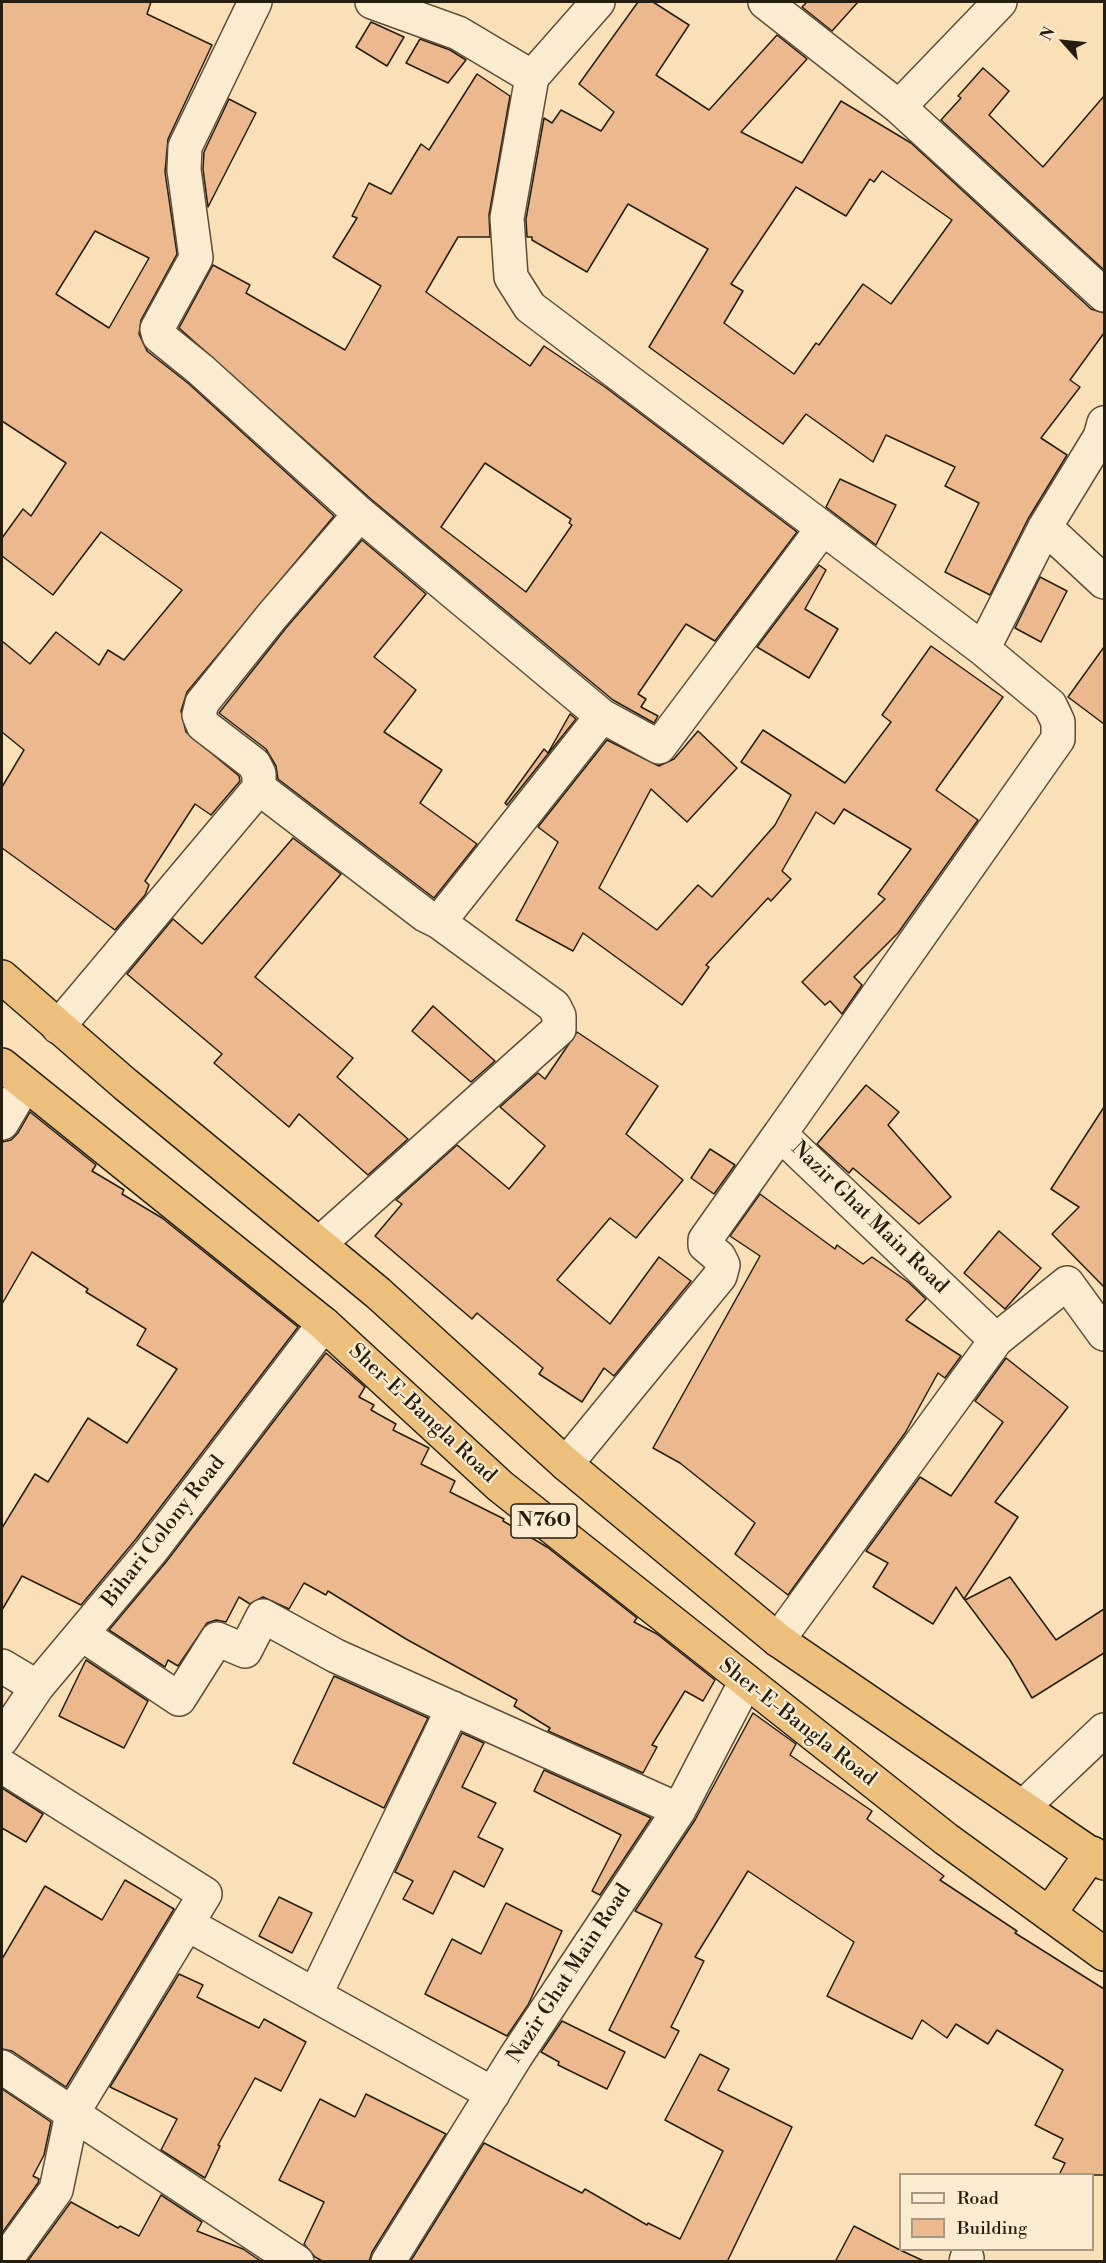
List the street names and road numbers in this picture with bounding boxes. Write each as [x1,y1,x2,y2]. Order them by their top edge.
street label: Nazir Ghat Main Road [785,1137,953,1299]
street label: Sher-E-Bangla Road [343,1339,501,1489]
street label: Bihari Colony Road [97,1451,231,1613]
road number: N760 [511,1504,577,1538]
street label: Sher-E-Bangla Road [713,1654,881,1792]
street label: Nazir Ghat Main Road [503,1880,637,2068]

